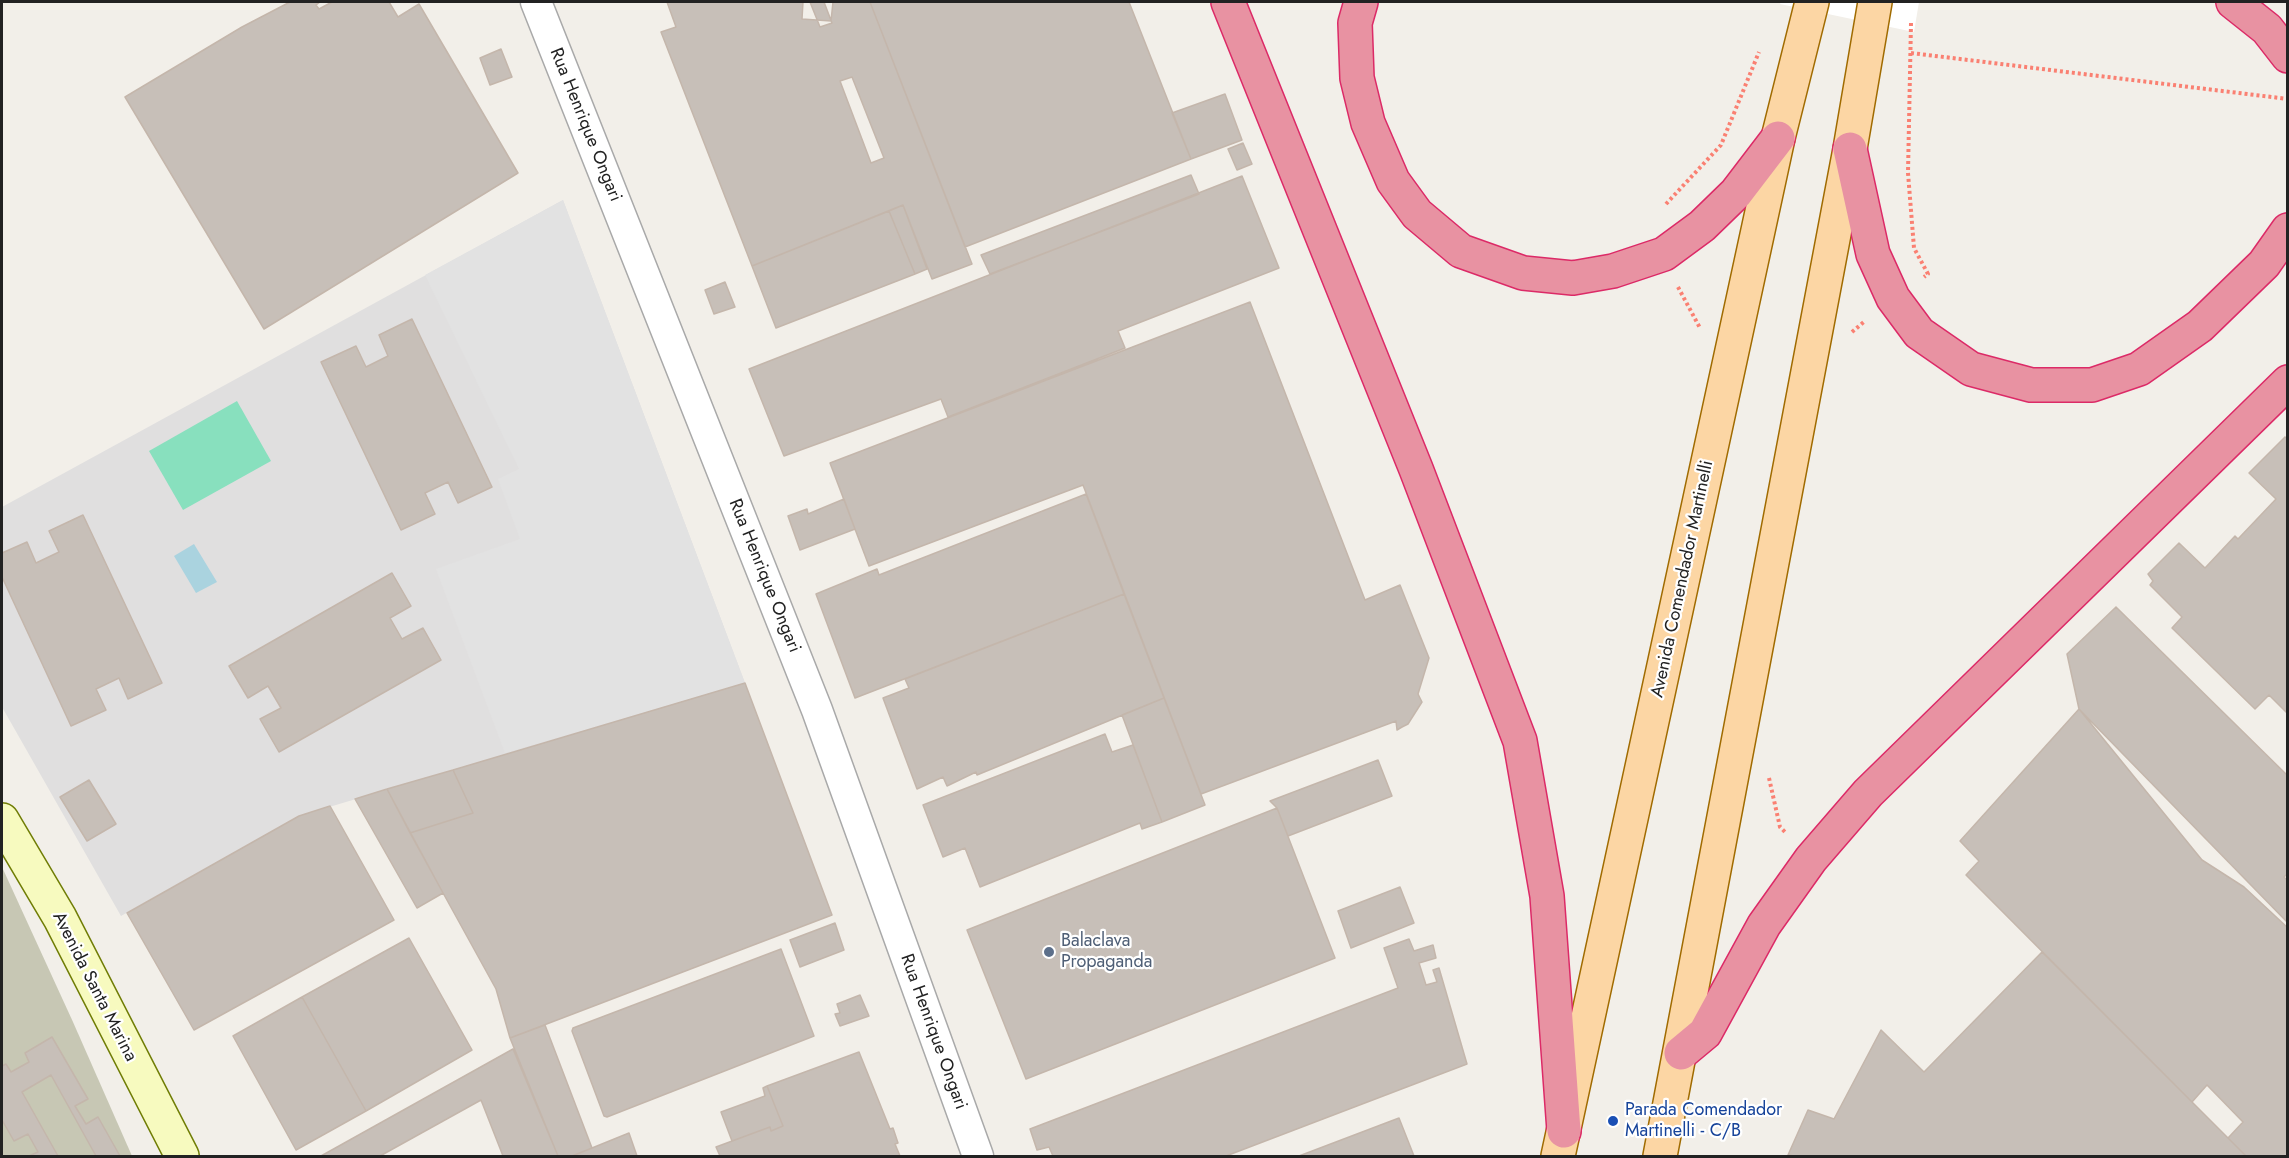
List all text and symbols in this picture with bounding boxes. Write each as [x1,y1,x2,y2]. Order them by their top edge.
street label: Rua Henrique Ongari [544,45,626,205]
street label: Avenida Comendador Martinelli [1647,458,1719,700]
street label: Rua Henrique Ongari [723,496,805,656]
street label: Avenida Santa Marina [47,909,141,1065]
place label: Balaclava Propaganda [1061,931,1152,974]
marker: Balaclava Propaganda [1042,945,1056,959]
street label: Rua Henrique Ongari [895,951,971,1113]
place label: Parada Comendador Martinelli - C/B [1625,1100,1782,1142]
marker: Parada Comendador Martinelli - C/B [1606,1114,1620,1128]

